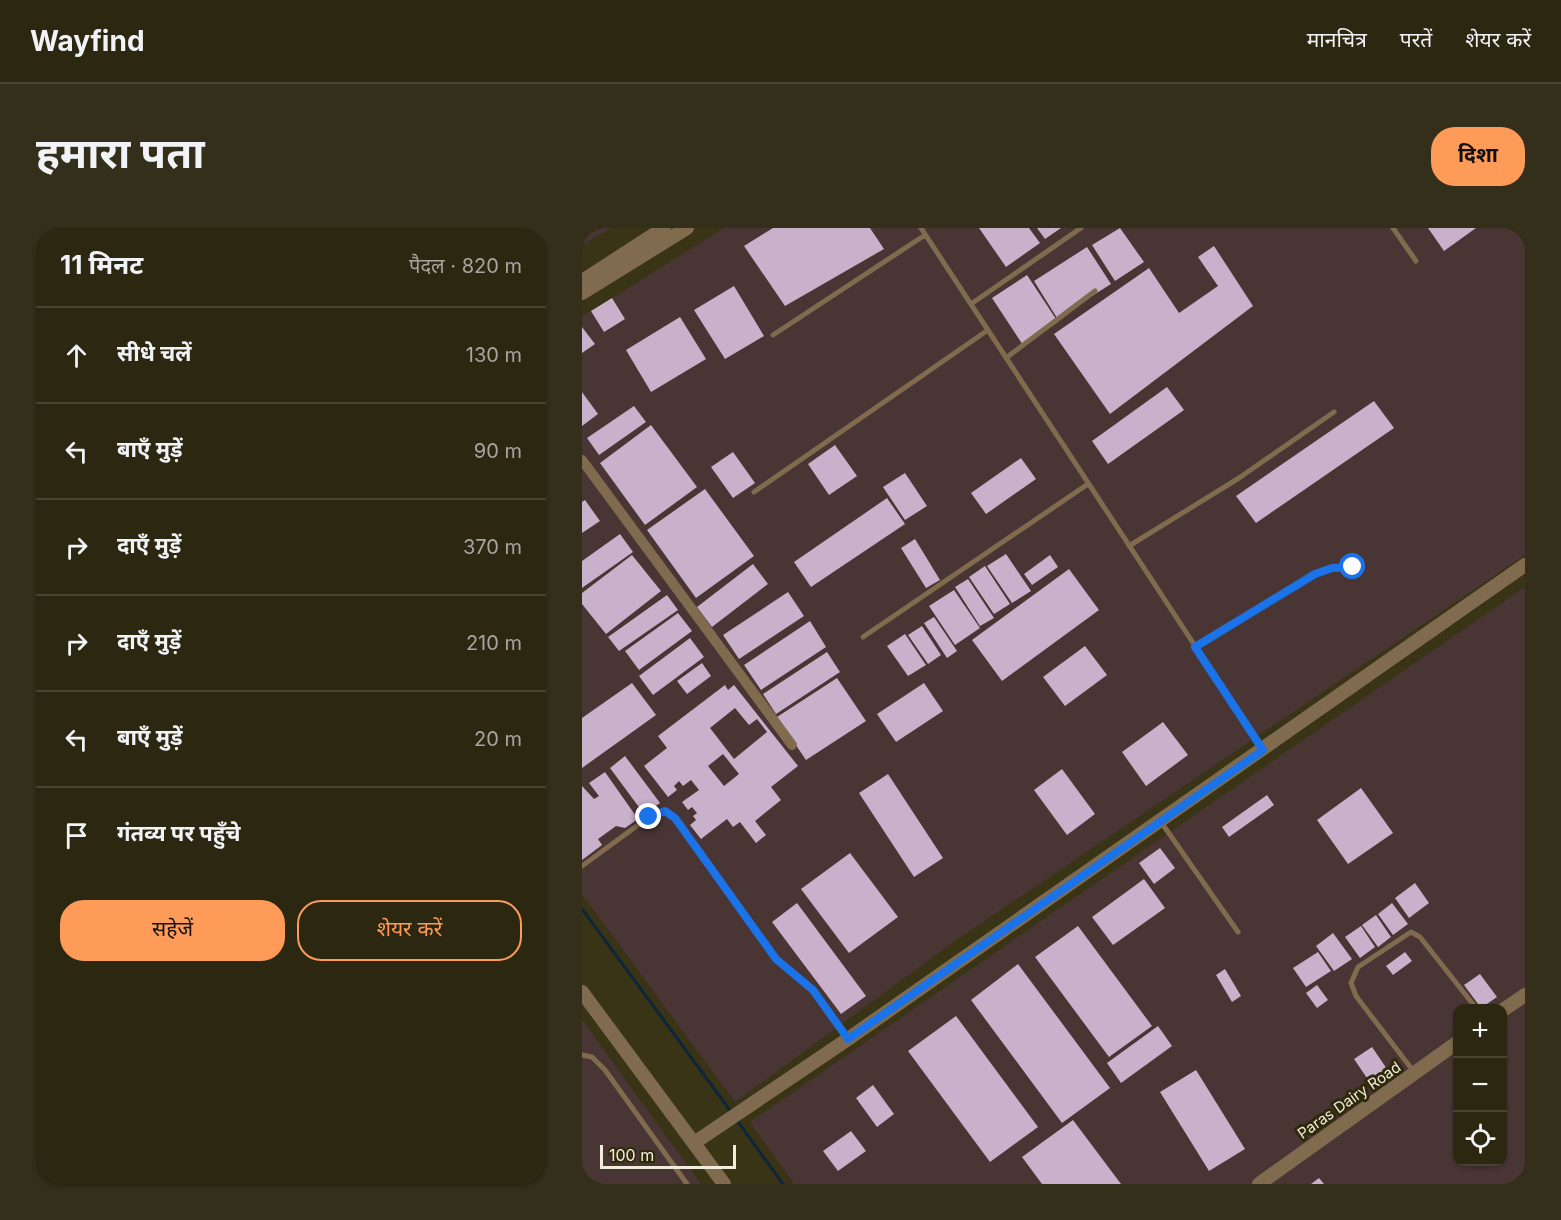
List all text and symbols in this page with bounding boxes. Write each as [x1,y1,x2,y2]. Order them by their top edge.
text: Wayfind [30,24,145,58]
text: मानचित्र [1307,27,1367,52]
text: परतें [1400,27,1432,52]
text: शेयर करें [1465,27,1531,52]
text: हमारा पता [36,127,205,178]
button: दिशा [1431,127,1525,186]
text: 11 मिनट [60,249,143,280]
text: पैदल · 820 m [409,254,522,278]
icon: ahead [60,339,93,372]
text: सीधे चलें [117,340,192,366]
text: 130 m [466,343,522,367]
icon: left [60,435,93,468]
text: बाएँ मुड़ें [117,436,183,462]
text: 90 m [474,439,522,463]
icon: right [60,531,93,564]
text: दाएँ मुड़ें [117,532,181,558]
text: 370 m [463,535,522,559]
route start [1339,553,1365,579]
icon: right [60,627,93,660]
text: दाएँ मुड़ें [117,628,181,654]
text: 210 m [466,631,522,655]
icon: left [60,723,93,756]
text: बाएँ मुड़ें [117,724,183,750]
text: 20 m [474,727,522,751]
route end [635,803,661,829]
icon: arrive [60,819,93,852]
text: गंतव्य पर पहुँचे [117,820,241,846]
button: सहेजें [60,900,285,961]
button: शेयर करें [297,900,522,961]
map controls [1453,1004,1507,1166]
button: + [1453,1004,1507,1058]
street label: Paras Dairy Road [1294,1057,1404,1143]
button: − [1453,1058,1507,1112]
button: locate [1453,1112,1507,1166]
scale bar [600,1142,736,1170]
text: 100 m [609,1145,654,1165]

